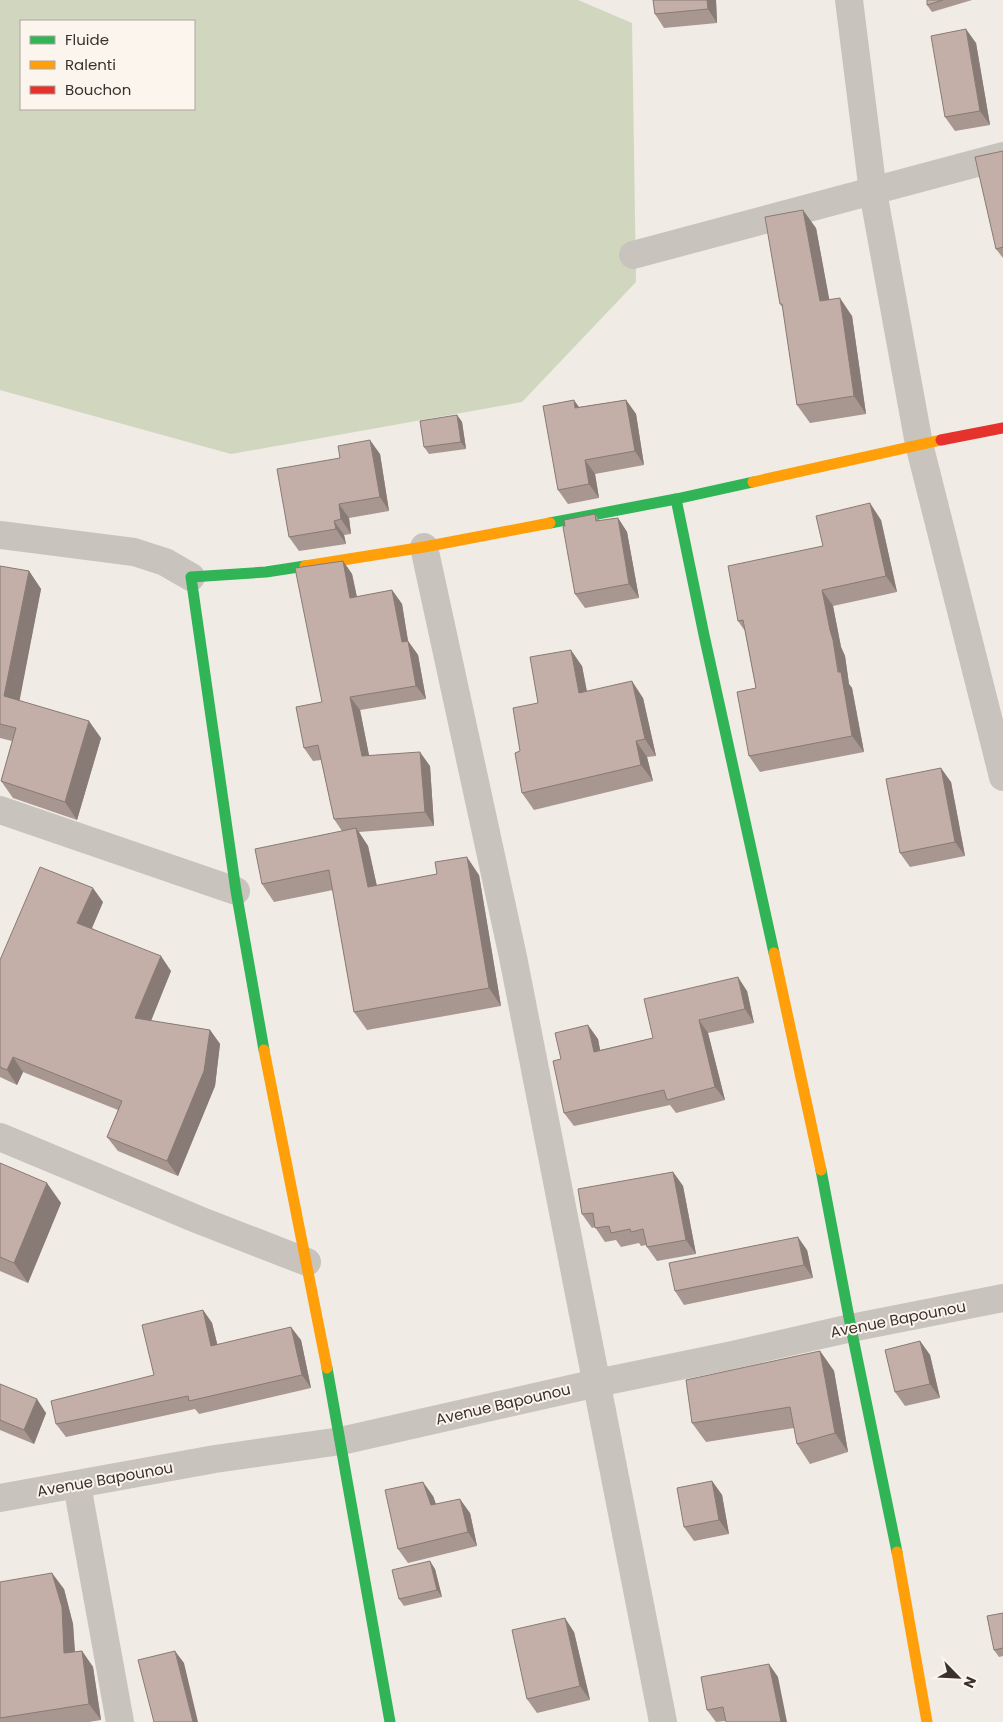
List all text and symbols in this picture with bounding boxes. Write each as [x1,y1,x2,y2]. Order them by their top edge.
legend [20,20,195,110]
text: Fluide [65,29,109,50]
text: Ralenti [65,54,116,75]
text: Bouchon [65,79,131,100]
street label: Avenue Bapounou [828,1296,968,1342]
street label: Avenue Bapounou [433,1378,573,1430]
street label: Avenue Bapounou [35,1457,175,1501]
north arrow [933,1652,983,1702]
text: N [959,1673,981,1691]

